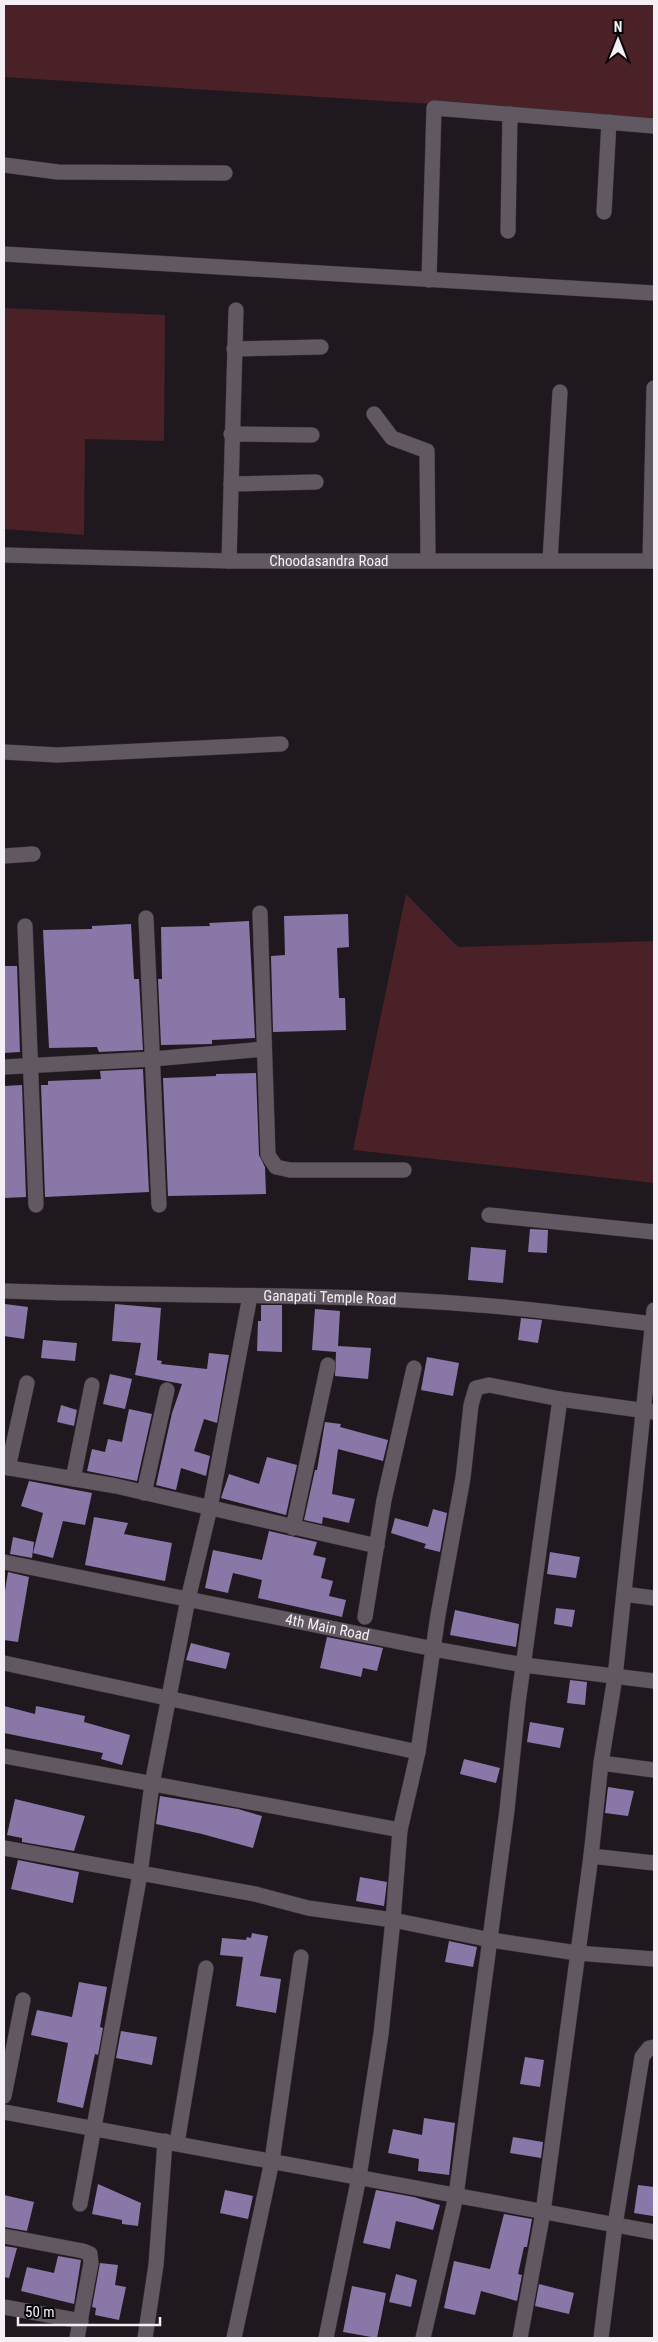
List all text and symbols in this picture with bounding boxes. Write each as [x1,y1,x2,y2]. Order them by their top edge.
north arrow [593,15,643,65]
text: N [614,19,622,35]
street label: Choodasandra Road [269,552,389,570]
street label: Ganapati Temple Road [263,1287,397,1309]
street label: 4th Main Road [284,1610,371,1645]
scale bar [18,2294,160,2326]
text: 50 m [25,2303,55,2321]

